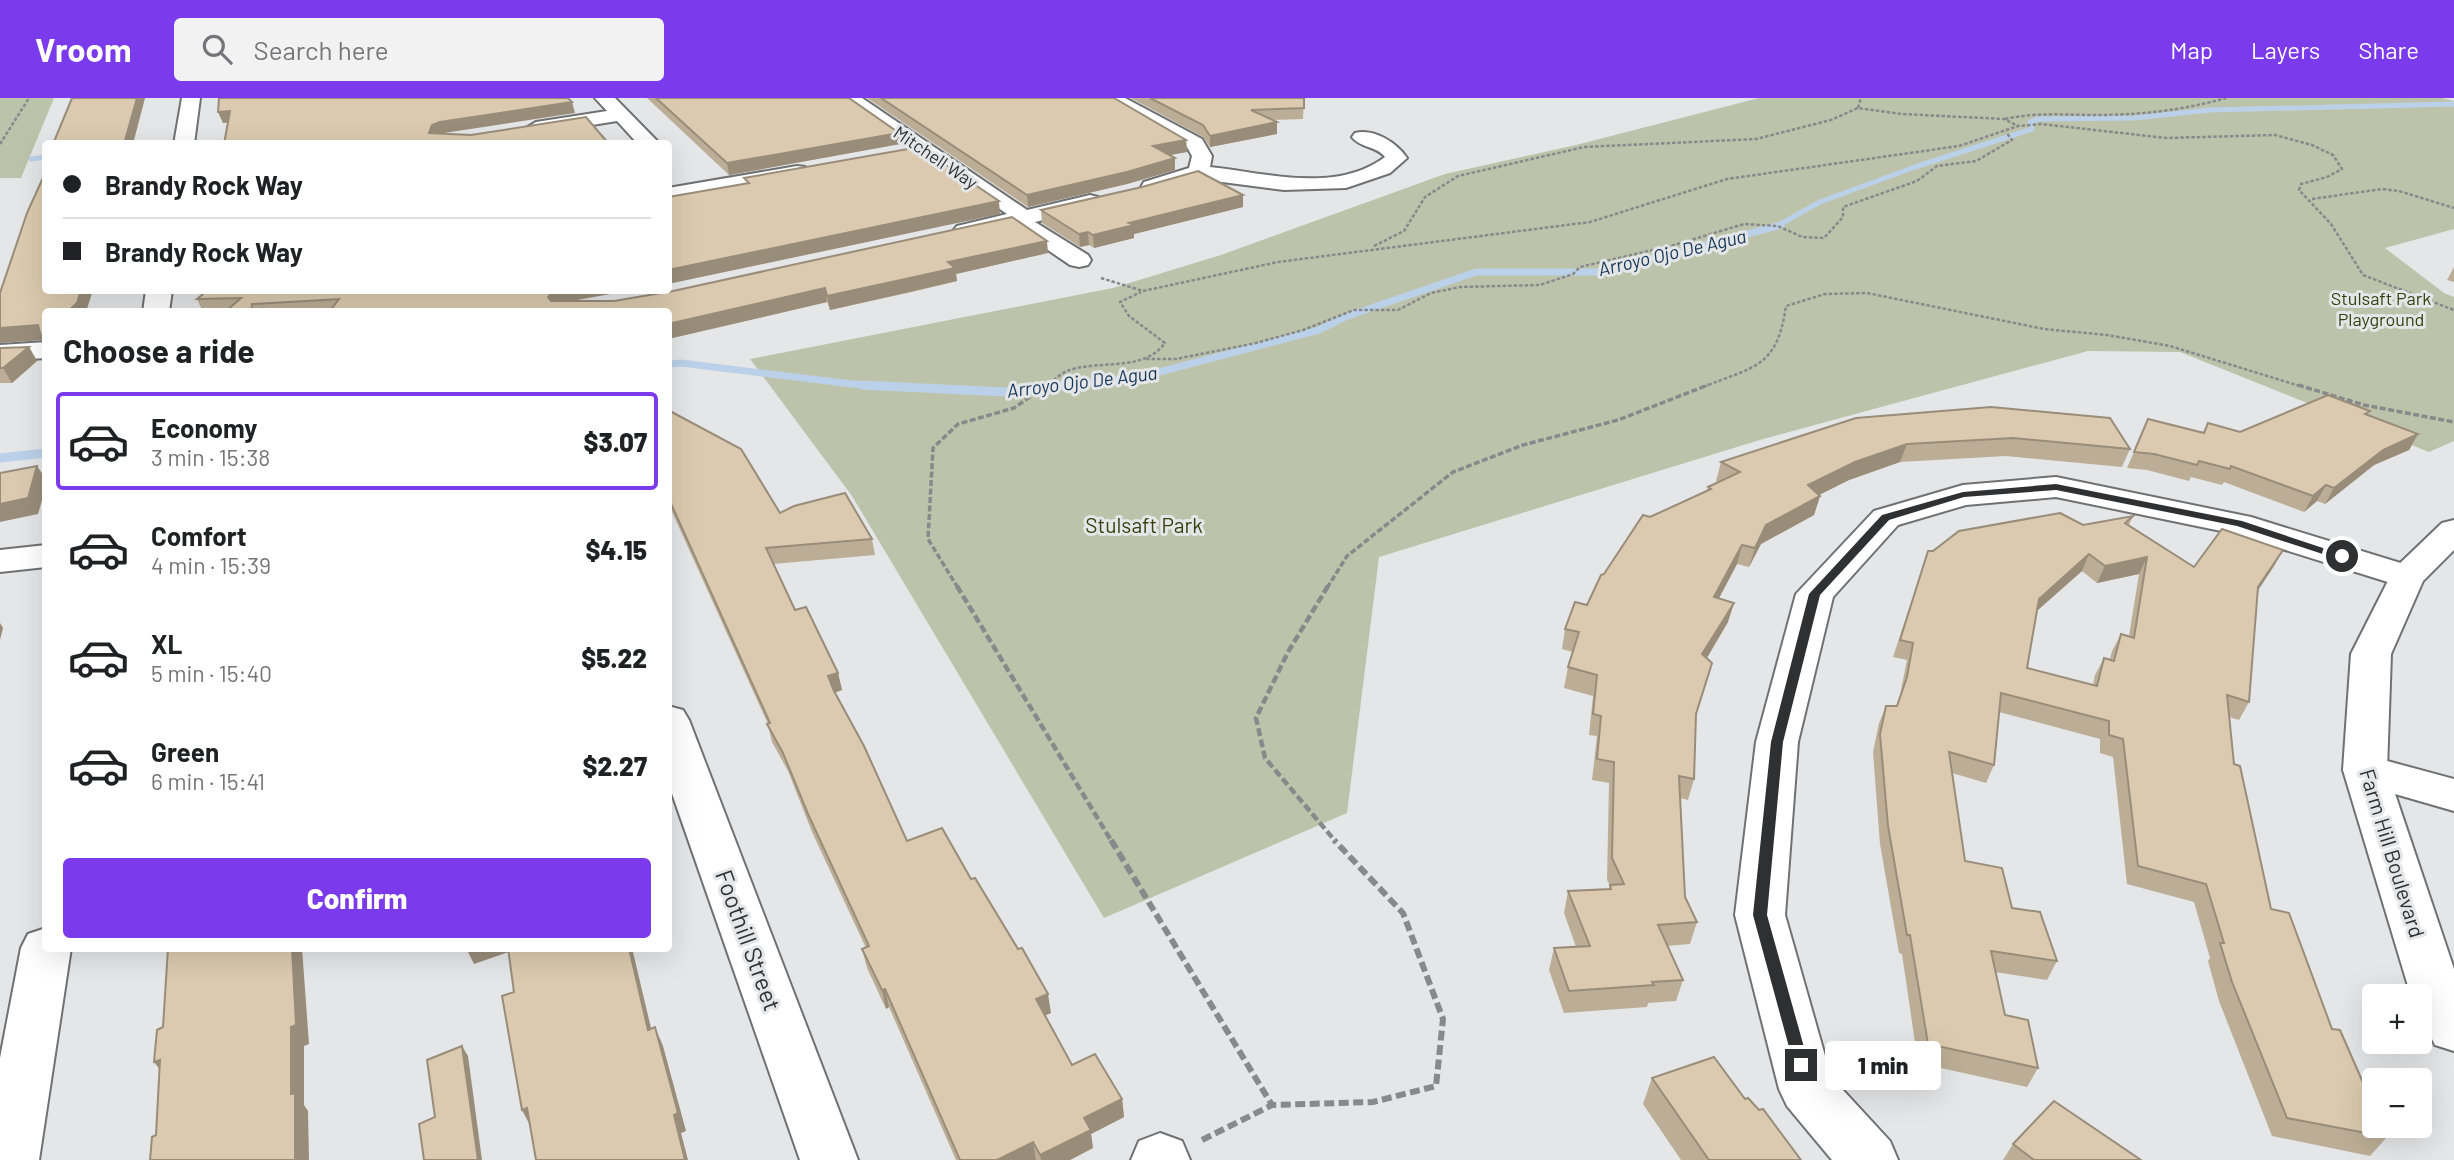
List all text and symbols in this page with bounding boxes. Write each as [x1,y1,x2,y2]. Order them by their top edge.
search box [174,18,664,81]
text: Vroom [35,29,132,69]
icon: search [198,30,236,68]
text: Search here [254,34,389,65]
text: Map [2170,35,2213,64]
text: Layers [2251,35,2320,64]
text: Share [2358,35,2419,64]
street label: Mitchell Way [890,121,982,193]
text: Brandy Rock Way [105,169,303,200]
water label: Arroyo Ojo De Agua [1596,224,1748,280]
text: Brandy Rock Way [105,236,303,267]
park label: Stulsaft Park Playground [2331,287,2431,330]
text: Choose a ride [63,331,255,369]
water label: Arroyo Ojo De Agua [1006,360,1158,402]
icon: car [67,410,130,473]
text: Economy [151,412,257,443]
text: $3.07 [583,426,647,457]
text: 3 min · 15:38 [151,443,270,471]
park label: Stulsaft Park [1085,512,1203,537]
icon: car [67,518,130,581]
text: Comfort [151,520,247,551]
text: $4.15 [585,534,647,565]
route start [2326,540,2358,572]
text: 4 min · 15:39 [151,551,271,579]
icon: car [67,626,130,689]
text: XL [151,628,182,659]
text: $5.22 [581,642,647,673]
text: 5 min · 15:40 [151,659,272,687]
icon: car [67,734,130,797]
text: Green [151,736,219,767]
text: $2.27 [582,750,647,781]
street label: Farm Hill Boulevard [2355,766,2431,940]
text: 6 min · 15:41 [151,767,265,795]
button: Confirm [63,858,651,938]
street label: Foothill Street [710,866,788,1014]
map controls [2362,984,2432,1138]
button: + [2362,984,2432,1054]
callout: 1 min [1826,1040,1941,1090]
route end [1785,1049,1817,1081]
text: 1 min [1858,1051,1908,1079]
button: − [2362,1068,2432,1138]

